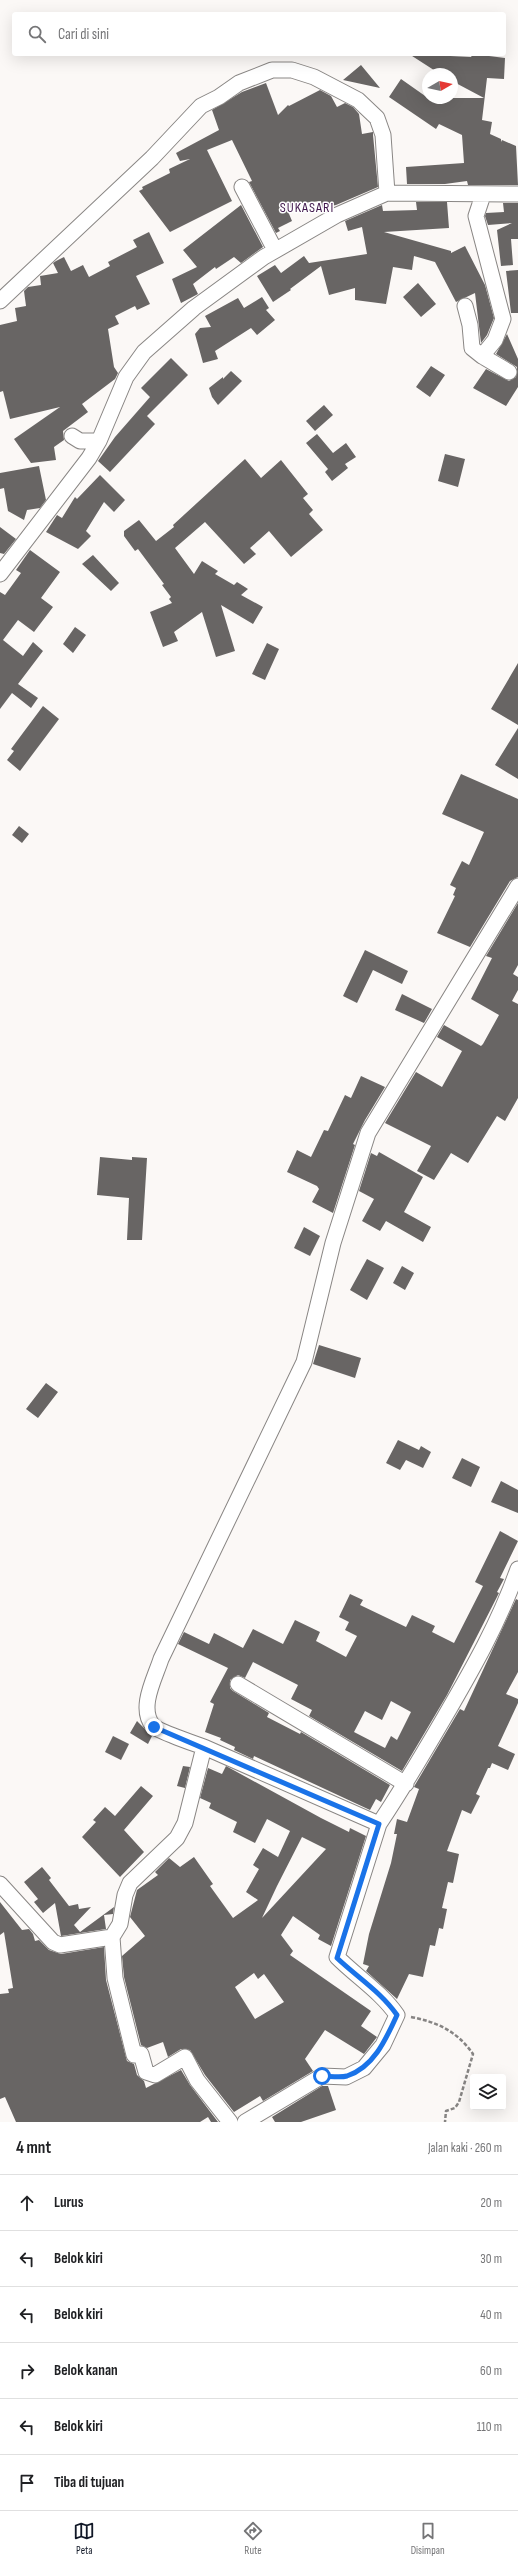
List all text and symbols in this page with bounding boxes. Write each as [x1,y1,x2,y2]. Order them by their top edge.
search box [12,12,506,56]
icon: search [26,23,48,45]
text: Cari di sini [58,25,109,44]
north arrow [422,68,458,104]
district label: SUKASARI [280,199,334,216]
route end [145,1718,163,1736]
route start [313,2067,331,2085]
map controls [470,2074,506,2110]
button: layers [470,2074,506,2110]
text: 4 mnt [16,2138,51,2158]
text: Jalan kaki · 260 m [428,2140,502,2156]
icon: ahead [16,2192,38,2214]
text: Lurus [54,2193,83,2212]
text: 20 m [480,2195,502,2211]
icon: left [16,2248,38,2270]
text: Belok kiri [54,2249,103,2268]
text: 30 m [480,2251,502,2267]
icon: left [16,2304,38,2326]
text: Belok kiri [54,2305,103,2324]
text: 40 m [480,2307,502,2323]
icon: right [16,2360,38,2382]
text: Belok kanan [54,2361,118,2380]
text: 60 m [480,2363,502,2379]
icon: left [16,2416,38,2438]
text: Belok kiri [54,2417,103,2436]
text: 110 m [477,2419,502,2435]
icon: arrive [16,2472,38,2494]
text: Tiba di tujuan [54,2473,124,2492]
tab: Peta [73,2520,95,2557]
tab: Rute [242,2520,264,2557]
tab: Disimpan [411,2520,445,2557]

